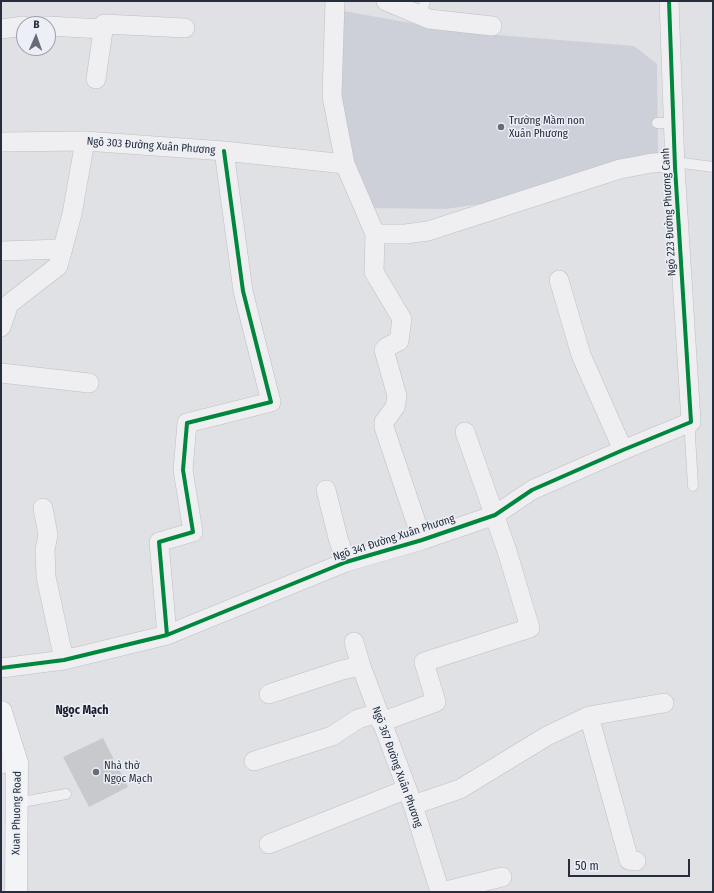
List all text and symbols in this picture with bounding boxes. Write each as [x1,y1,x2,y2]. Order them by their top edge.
north arrow [16,16,56,56]
text: B [33,18,40,31]
place label: Trường Mầm non Xuân Phương [509,114,585,140]
marker: Trường Mầm non Xuân Phương [496,122,506,132]
street label: Ngõ 303 Đường Xuân Phương [86,135,216,157]
street label: Ngõ 223 Đường Phương Canh [659,148,679,276]
street label: Ngõ 341 Đường Xuân Phương [331,512,457,564]
district label: Ngọc Mạch [55,704,109,718]
street label: Ngõ 367 Đường Xuân Phương [369,705,425,829]
place label: Nhà thờ Ngọc Mạch [104,759,152,785]
marker: Nhà thờ Ngọc Mạch [91,767,101,777]
street label: Xuan Phuong Road [10,771,24,855]
scale bar [570,851,692,877]
text: 50 m [575,859,599,873]

